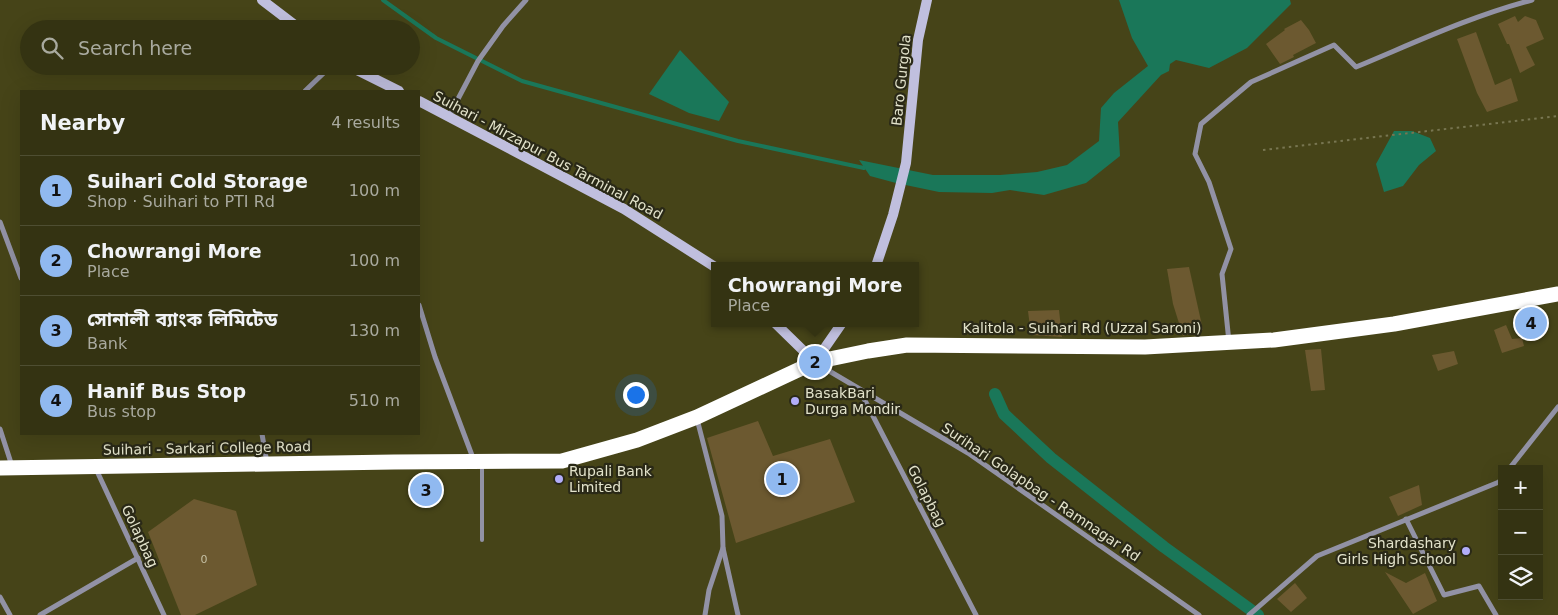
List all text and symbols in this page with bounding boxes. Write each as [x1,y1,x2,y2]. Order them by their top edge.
search box [20,20,420,75]
icon: search [38,34,66,62]
street label: Baro Gurgola [888,34,914,126]
text: Search here [78,37,192,59]
street label: Suihari - Mirzapur Bus Tarminal Road [431,88,665,222]
text: Nearby [40,111,125,135]
text: 4 results [331,113,400,132]
text: Suihari Cold Storage [87,170,308,192]
text: 1 [50,181,62,200]
text: 100 m [349,181,400,200]
text: Shop · Suihari to PTI Rd [87,192,275,211]
text: Chowrangi More [87,240,262,262]
text: 2 [50,251,62,270]
text: 100 m [349,251,400,270]
text: Place [87,262,130,281]
popup [711,262,919,327]
text: Chowrangi More [728,274,902,296]
text: Place [728,296,770,315]
pin: 4 [1515,304,1547,342]
text: সোনালী ব্যাংক লিমিটেড [87,308,277,330]
street label: Kalitola - Suihari Rd (Uzzal Saroni) [962,320,1202,336]
text: 3 [50,321,62,340]
text: 130 m [349,321,400,340]
text: Bank [87,334,127,353]
pin: 2 [799,343,831,381]
text: Hanif Bus Stop [87,380,246,402]
your location [623,382,649,408]
place label: BasakBari Durga Mondir [805,385,900,417]
text: 4 [50,391,62,410]
text: 510 m [349,391,400,410]
marker: BasakBari Durga Mondir [789,395,801,407]
text: Bus stop [87,402,156,421]
street label: Surihari Golapbag - Ramnagar Rd [939,420,1143,564]
street label: Suihari - Sarkari College Road [103,438,311,458]
pin: 1 [766,460,798,498]
street label: Golapbag [905,462,949,530]
place label: Rupali Bank Limited [569,463,653,495]
map controls [1498,465,1543,600]
button: + [1498,465,1543,510]
pin: 3 [410,471,442,509]
marker: Rupali Bank Limited [553,473,565,485]
street label: Golapbag [119,502,161,570]
button: − [1498,510,1543,555]
place label: Shardashary Girls High School [1337,535,1456,567]
marker: Shardashary Girls High School [1460,545,1472,557]
house number: 0 [201,553,208,566]
button: layers [1498,555,1543,600]

